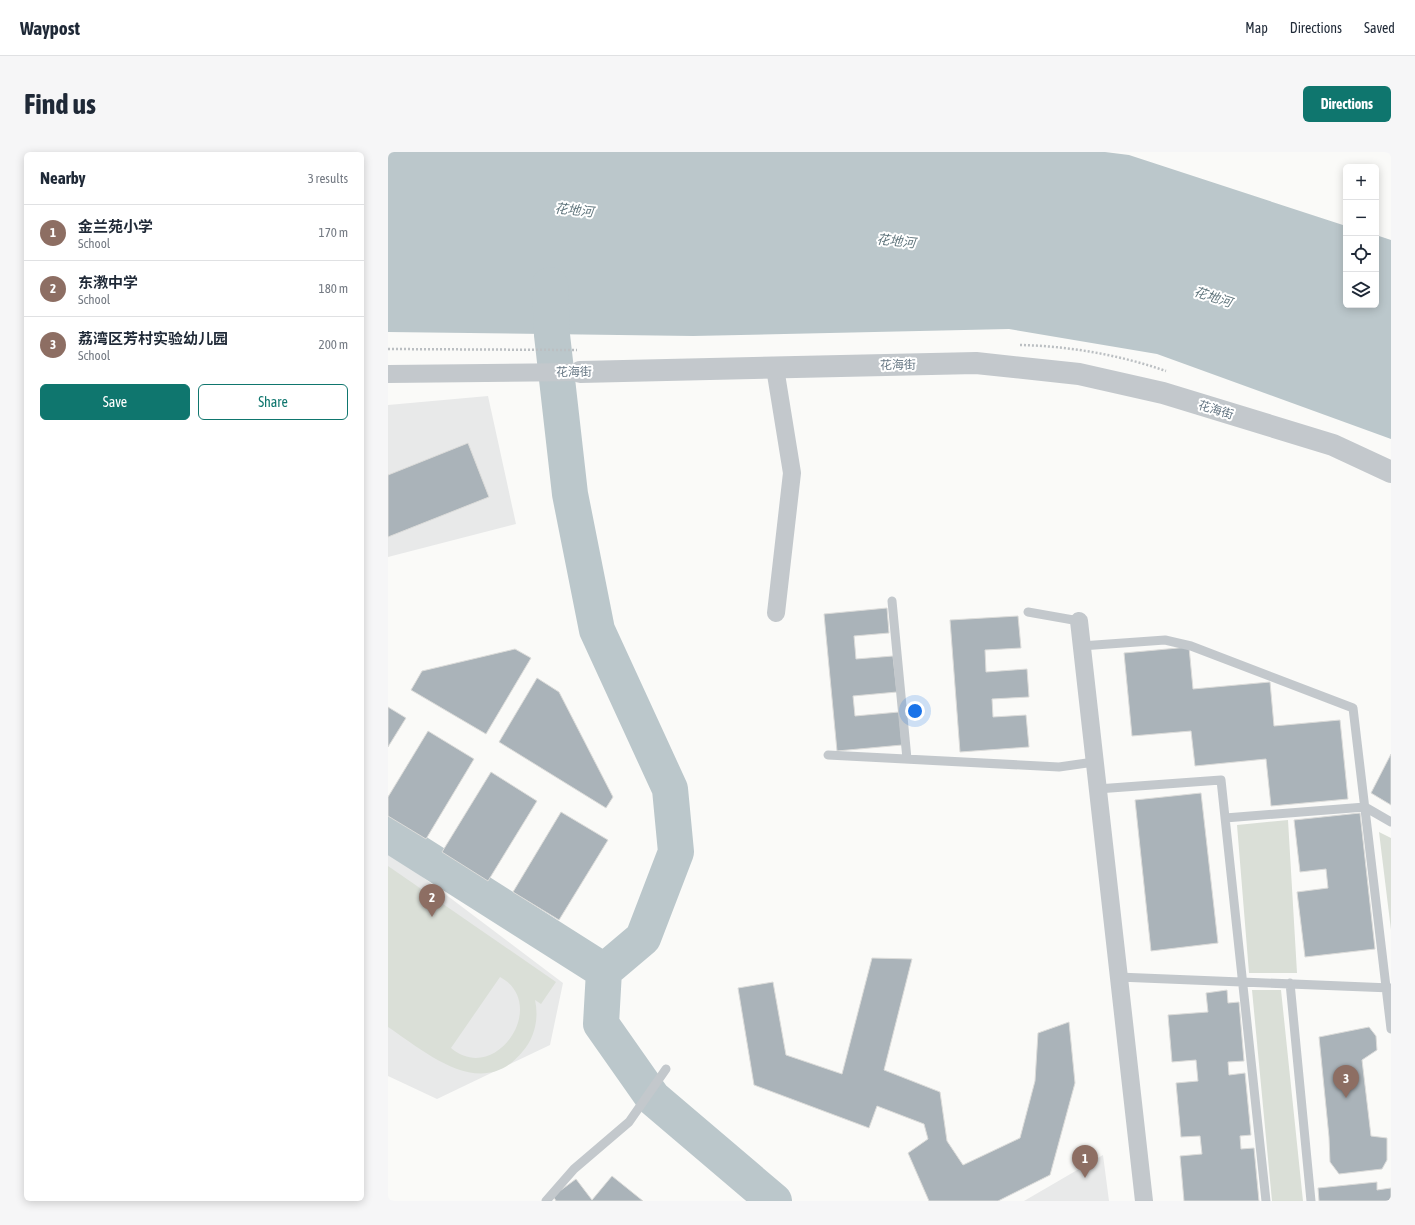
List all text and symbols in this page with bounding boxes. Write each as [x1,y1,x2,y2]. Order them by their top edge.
text: Waypost [20,17,80,39]
text: Map [1245,20,1268,36]
text: Directions [1290,20,1342,36]
text: Saved [1364,20,1395,36]
button: Directions [1303,86,1391,122]
text: Find us [24,88,96,120]
map controls [1343,164,1379,308]
button: + [1343,164,1379,200]
text: Nearby [40,168,86,188]
text: 3 results [308,171,348,186]
button: − [1343,200,1379,236]
water label: 花地河 [554,201,597,220]
text: 金兰苑小学 [78,218,153,235]
text: 1 [50,225,56,240]
text: 170 m [319,225,348,240]
water label: 花地河 [876,232,919,251]
text: School [78,236,110,251]
button: locate [1343,236,1379,272]
button: layers [1343,272,1379,308]
text: 东漖中学 [78,274,138,291]
text: 2 [50,281,56,296]
text: 180 m [319,281,348,296]
water label: 花地河 [1192,284,1237,311]
text: School [78,292,110,307]
text: 荔湾区芳村实验幼儿园 [78,330,228,347]
text: 3 [50,337,56,352]
text: 200 m [319,337,348,352]
text: School [78,348,110,363]
street label: 花海街 [880,358,916,372]
street label: 花海街 [556,365,592,379]
button: Save [40,384,190,420]
button: Share [198,384,348,420]
street label: 花海街 [1197,398,1235,422]
your location [905,701,925,721]
pin: 2 [419,884,445,917]
pin: 3 [1333,1065,1359,1098]
pin: 1 [1072,1145,1098,1178]

